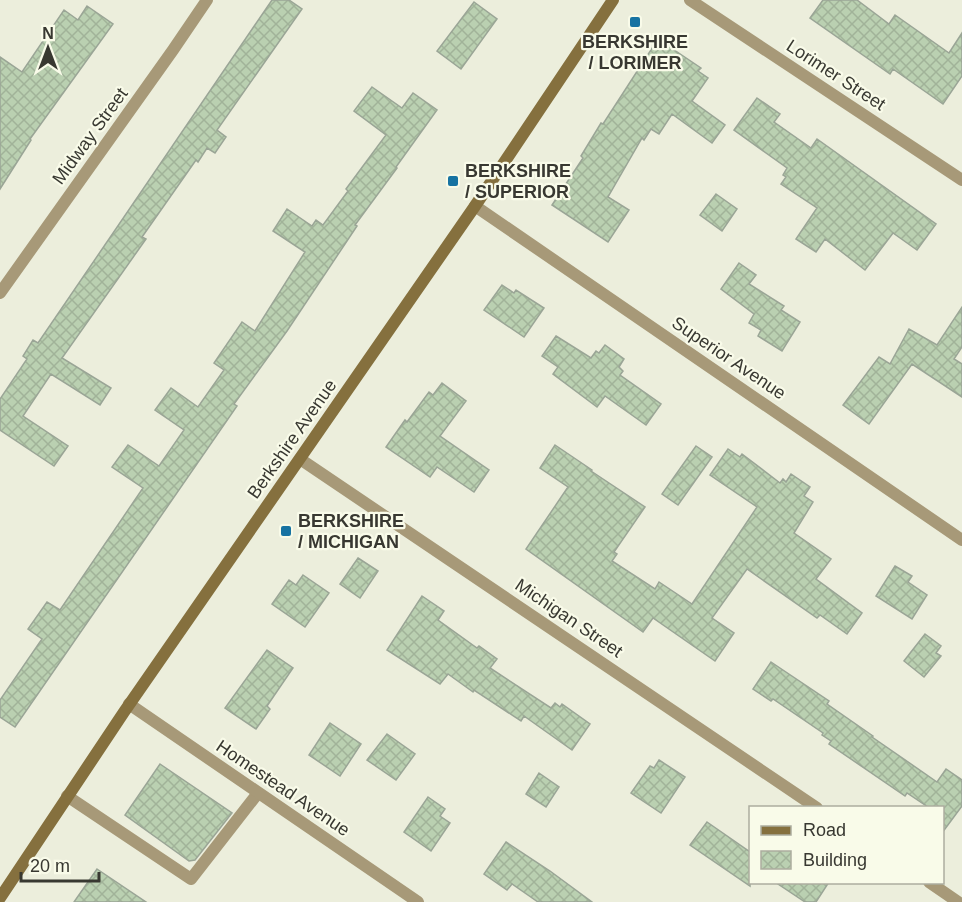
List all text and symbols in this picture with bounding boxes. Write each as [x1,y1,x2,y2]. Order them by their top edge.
marker: BERKSHIRE / LORIMER [628,15,642,29]
north arrow [18,18,78,78]
text: N [42,25,54,42]
place label: BERKSHIRE / LORIMER [582,32,688,73]
street label: Lorimer Street [783,36,889,114]
street label: Midway Street [48,84,132,188]
place label: BERKSHIRE / SUPERIOR [465,161,571,202]
marker: BERKSHIRE / SUPERIOR [446,174,460,188]
street label: Superior Avenue [668,313,790,403]
street label: Berkshire Avenue [243,376,341,502]
place label: BERKSHIRE / MICHIGAN [298,511,404,552]
marker: BERKSHIRE / MICHIGAN [279,524,293,538]
street label: Michigan Street [512,575,626,661]
street label: Homestead Avenue [212,736,354,840]
legend [749,806,944,884]
text: Road [803,820,846,840]
scale bar [21,845,99,883]
text: Building [803,850,867,870]
text: 20 m [30,856,70,876]

